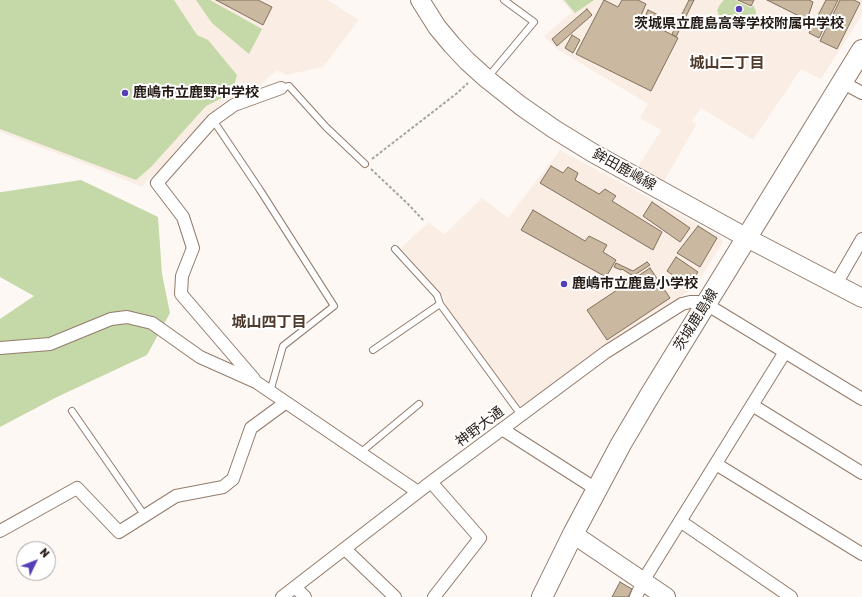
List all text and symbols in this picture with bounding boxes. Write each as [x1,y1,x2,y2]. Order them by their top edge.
marker: 茨城県立鹿島高等学校附属中学校 [734,4,744,14]
place label: 茨城県立鹿島高等学校附属中学校 [634,16,844,32]
district label: 城山二丁目 [690,55,764,73]
place label: 鹿嶋市立鹿野中学校 [133,85,259,101]
marker: 鹿嶋市立鹿野中学校 [120,88,130,98]
street label: 鉾田鹿嶋線 [589,146,659,194]
place label: 鹿嶋市立鹿島小学校 [572,276,698,292]
marker: 鹿嶋市立鹿島小学校 [559,279,569,289]
street label: 茨城鹿島線 [670,286,722,354]
district label: 城山四丁目 [232,314,306,332]
street label: 神野大通 [453,403,507,451]
north arrow [16,541,56,581]
text: N [37,546,52,560]

